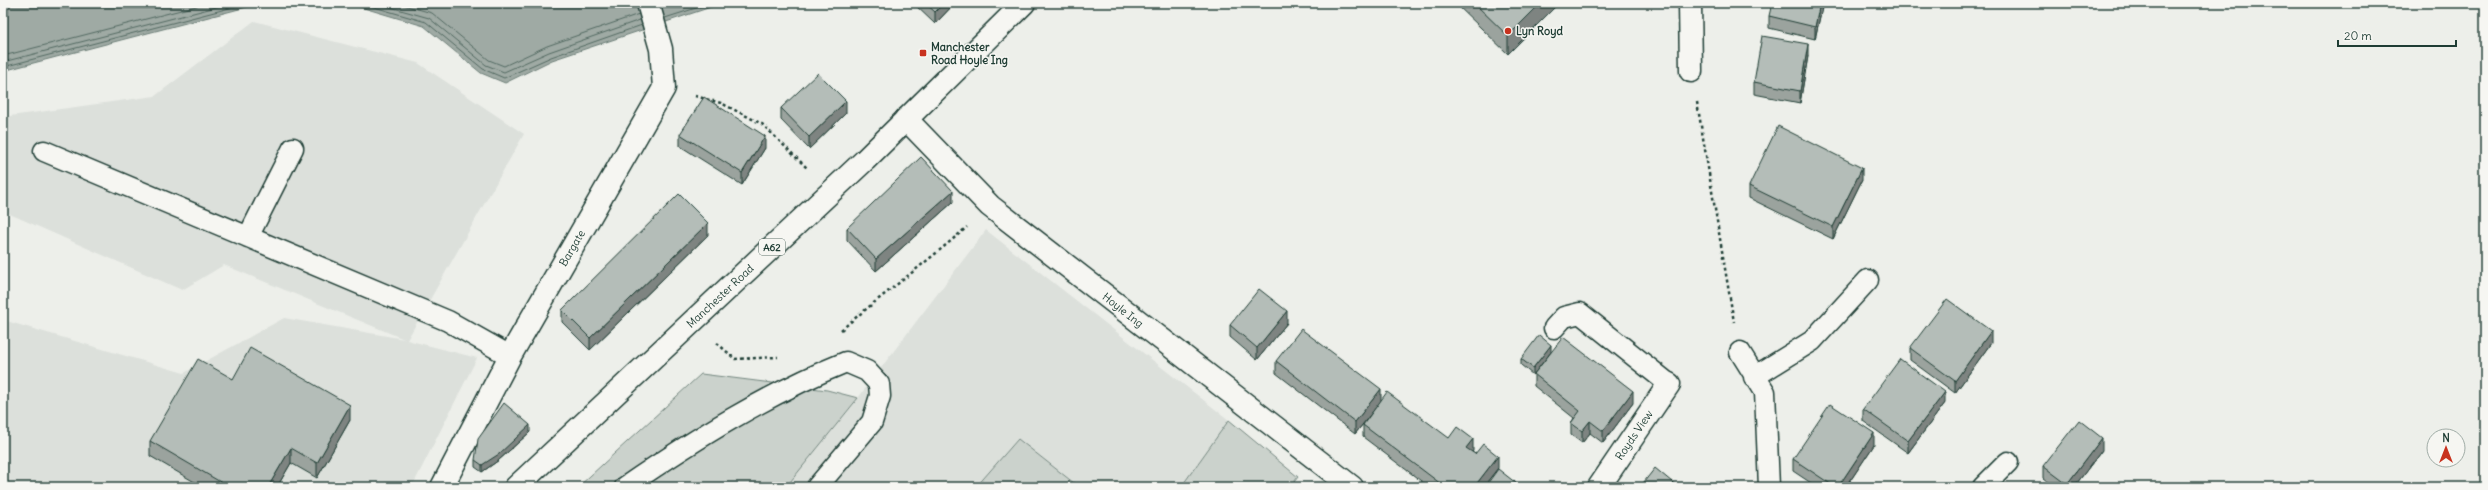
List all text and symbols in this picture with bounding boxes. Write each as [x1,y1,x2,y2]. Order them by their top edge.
scale bar [2338,22,2456,48]
place label: Lyn Royd [1516,24,1563,39]
marker: Lyn Royd [1503,26,1513,36]
text: 20 m [2344,28,2372,43]
place label: Manchester Road Hoyle Ing [931,40,1008,68]
marker: Manchester Road Hoyle Ing [918,48,928,58]
street label: Bargate [556,227,588,269]
road number: A62 [759,239,785,255]
street label: Manchester Road [683,261,757,331]
street label: Hoyle Ing [1100,290,1146,330]
street label: Royds View [1612,407,1656,463]
north arrow [2426,428,2466,468]
text: N [2442,431,2450,445]

